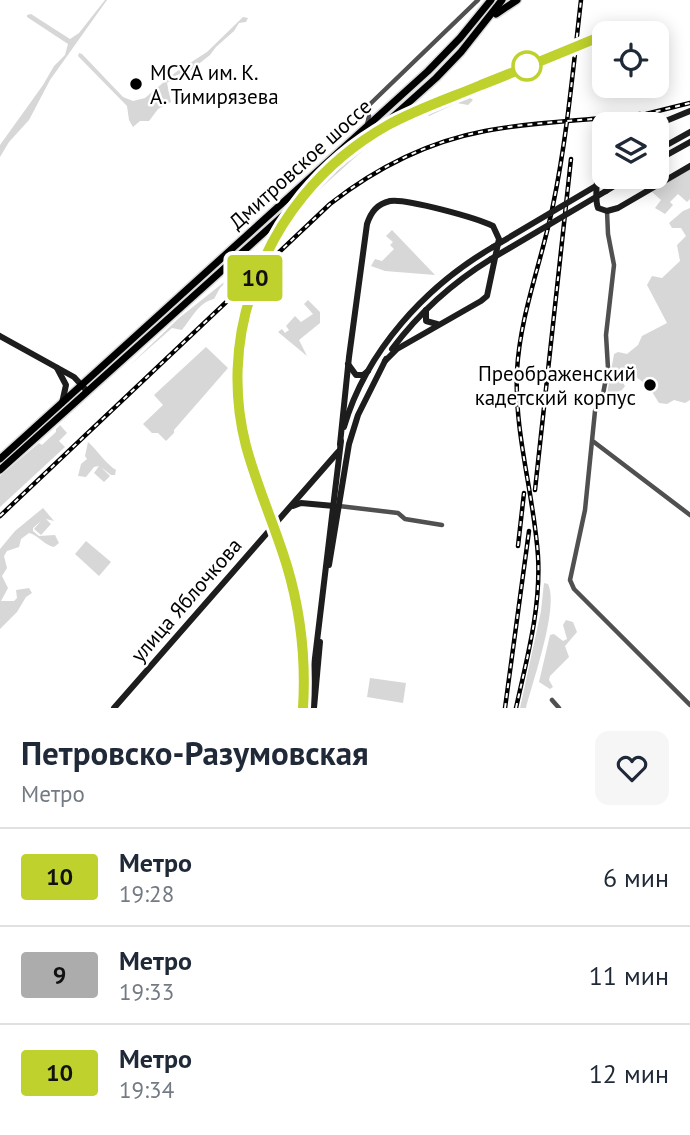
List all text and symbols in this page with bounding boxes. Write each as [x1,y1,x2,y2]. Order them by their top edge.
map controls [592,21,669,189]
button: locate [592,21,669,98]
unlabelled marker [512,51,542,81]
place label: МСХА им. К. А. Тимирязева [150,59,279,110]
marker: МСХА им. К. А. Тимирязева [128,76,144,92]
street label: Дмитровское шоссе [223,93,377,235]
button: layers [592,112,669,189]
line badge: 10 [224,255,286,301]
text: 10 [241,262,269,293]
place label: Преображенский кадетский корпус [475,360,636,411]
marker: Преображенский кадетский корпус [642,377,658,393]
street label: улица Яблочкова [125,532,247,668]
text: Петровско-Разумовская [21,731,369,774]
button: heart [595,731,669,805]
text: Метро [21,779,85,808]
text: Метро [119,846,192,879]
text: 10 [46,861,73,892]
text: 6 мин [603,861,669,894]
text: 19:28 [119,879,174,908]
text: Метро [119,944,192,977]
text: 9 [53,959,66,990]
text: 11 мин [589,959,669,992]
text: 19:33 [119,977,174,1006]
text: Метро [119,1042,192,1075]
text: 10 [46,1057,73,1088]
text: 12 мин [589,1057,669,1090]
text: 19:34 [119,1075,174,1104]

